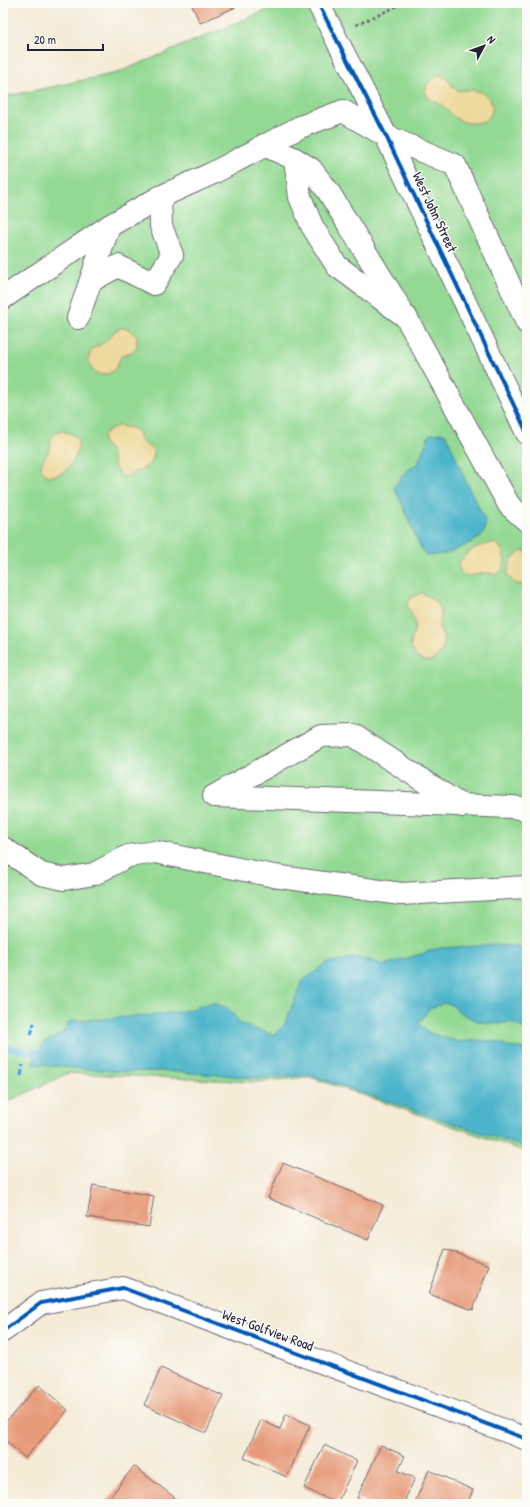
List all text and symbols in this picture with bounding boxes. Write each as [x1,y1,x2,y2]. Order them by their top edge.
scale bar [28,26,103,52]
north arrow [464,26,504,66]
text: 20 m [34,31,56,48]
text: N [484,33,499,46]
street label: West John Street [409,169,462,255]
street label: West Golfview Road [220,1304,317,1355]

